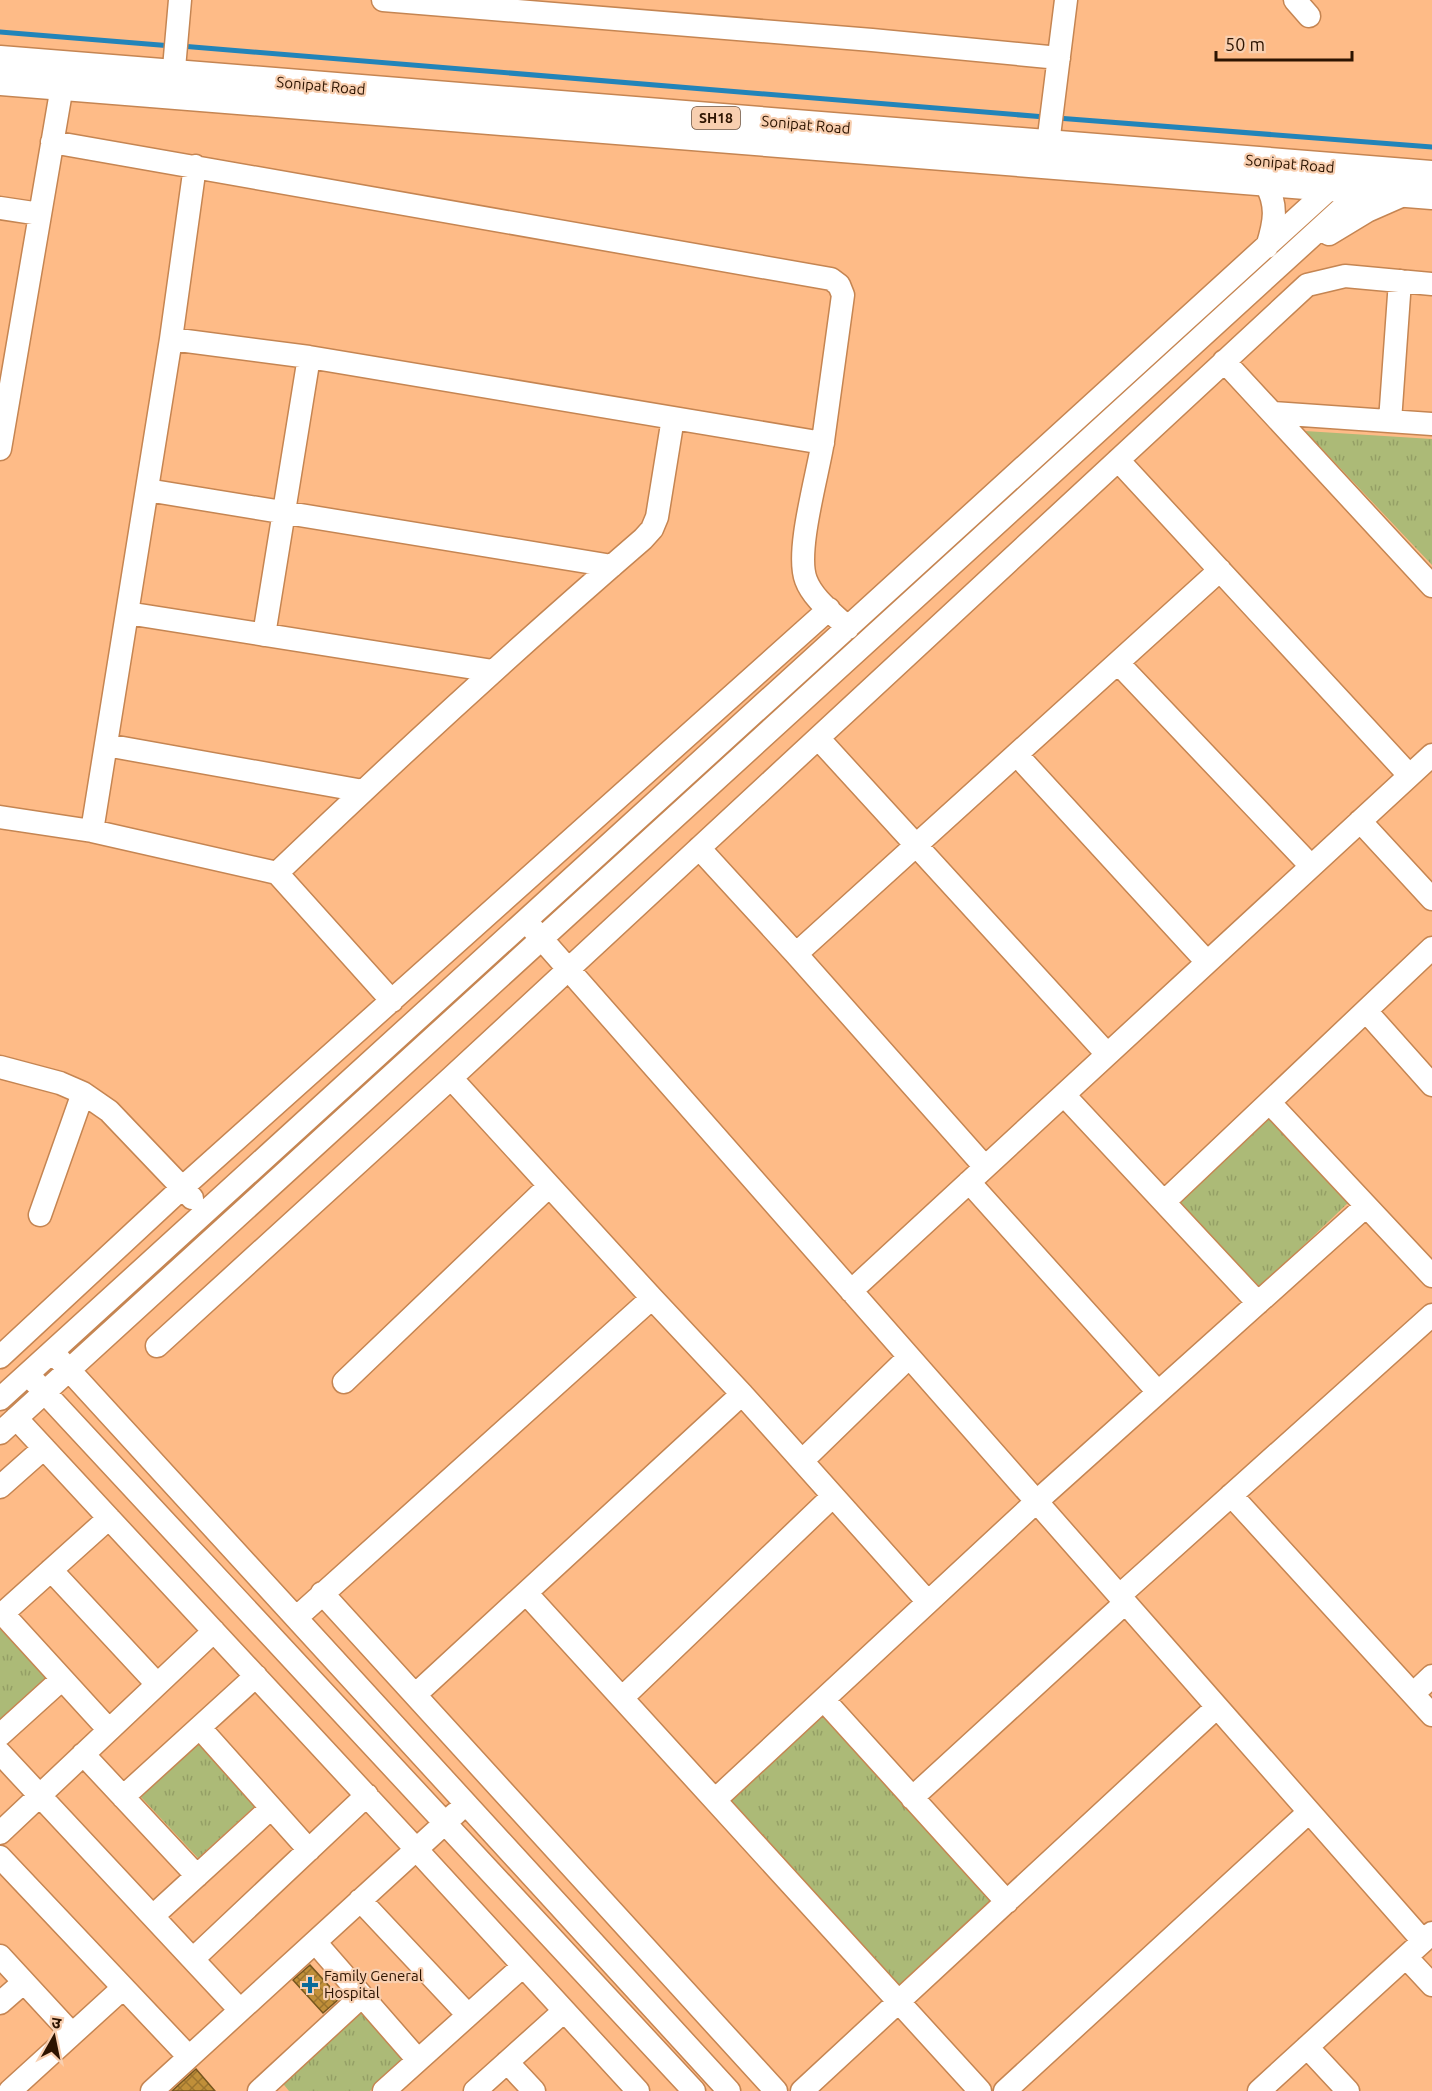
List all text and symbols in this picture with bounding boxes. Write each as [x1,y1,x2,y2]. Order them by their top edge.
scale bar [1216,24,1352,62]
text: 50 m [1225,34,1265,54]
street label: Sonipat Road [276,73,366,98]
road number: SH18 [692,107,740,129]
street label: Sonipat Road [761,112,851,137]
street label: Sonipat Road [1245,151,1335,176]
place label: Family General Hospital [324,1967,423,2001]
marker: Family General Hospital [301,1976,319,1994]
north arrow [24,2007,84,2067]
text: उ [50,2013,63,2032]

